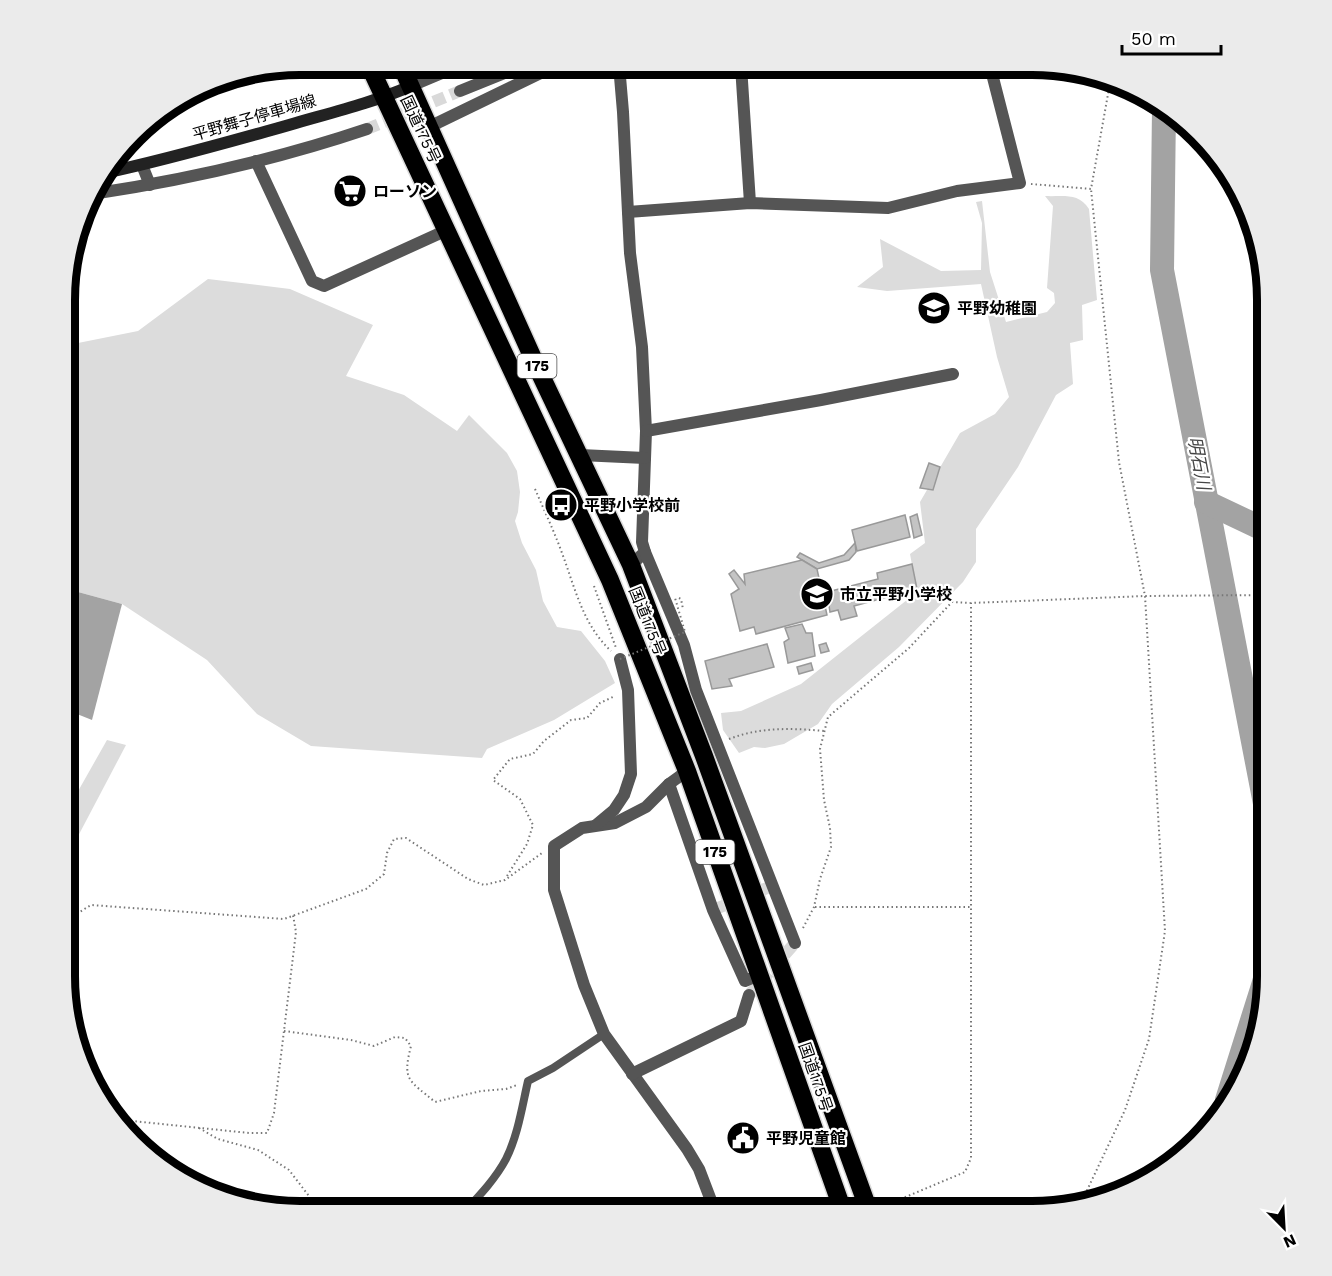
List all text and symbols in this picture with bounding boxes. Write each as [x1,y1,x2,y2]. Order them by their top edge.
scale bar [1122,18,1221,56]
text: 50 m [1131,28,1176,49]
street label: 平野舞子停車場線 [190,91,318,144]
street label: 国道175号 [397,92,444,166]
supermarket icon: ローソン [332,173,368,209]
place label: ローソン [373,182,437,201]
school or university icon: 平野幼稚園 [916,290,952,326]
place label: 平野幼稚園 [957,299,1037,318]
road number: 175 [518,354,556,378]
water label: 明石川 [1184,434,1215,493]
bus stop icon: 平野小学校前 [543,487,579,523]
place label: 平野小学校前 [584,496,680,515]
school or university icon: 市立平野小学校 [799,576,835,612]
street label: 国道175号 [625,584,670,658]
place label: 市立平野小学校 [840,585,952,604]
road number: 175 [696,840,734,864]
street label: 国道175号 [795,1040,836,1115]
public building icon: 平野児童館 [725,1120,761,1156]
place label: 平野児童館 [766,1129,846,1148]
north arrow [1254,1198,1314,1258]
text: N [1281,1230,1299,1252]

